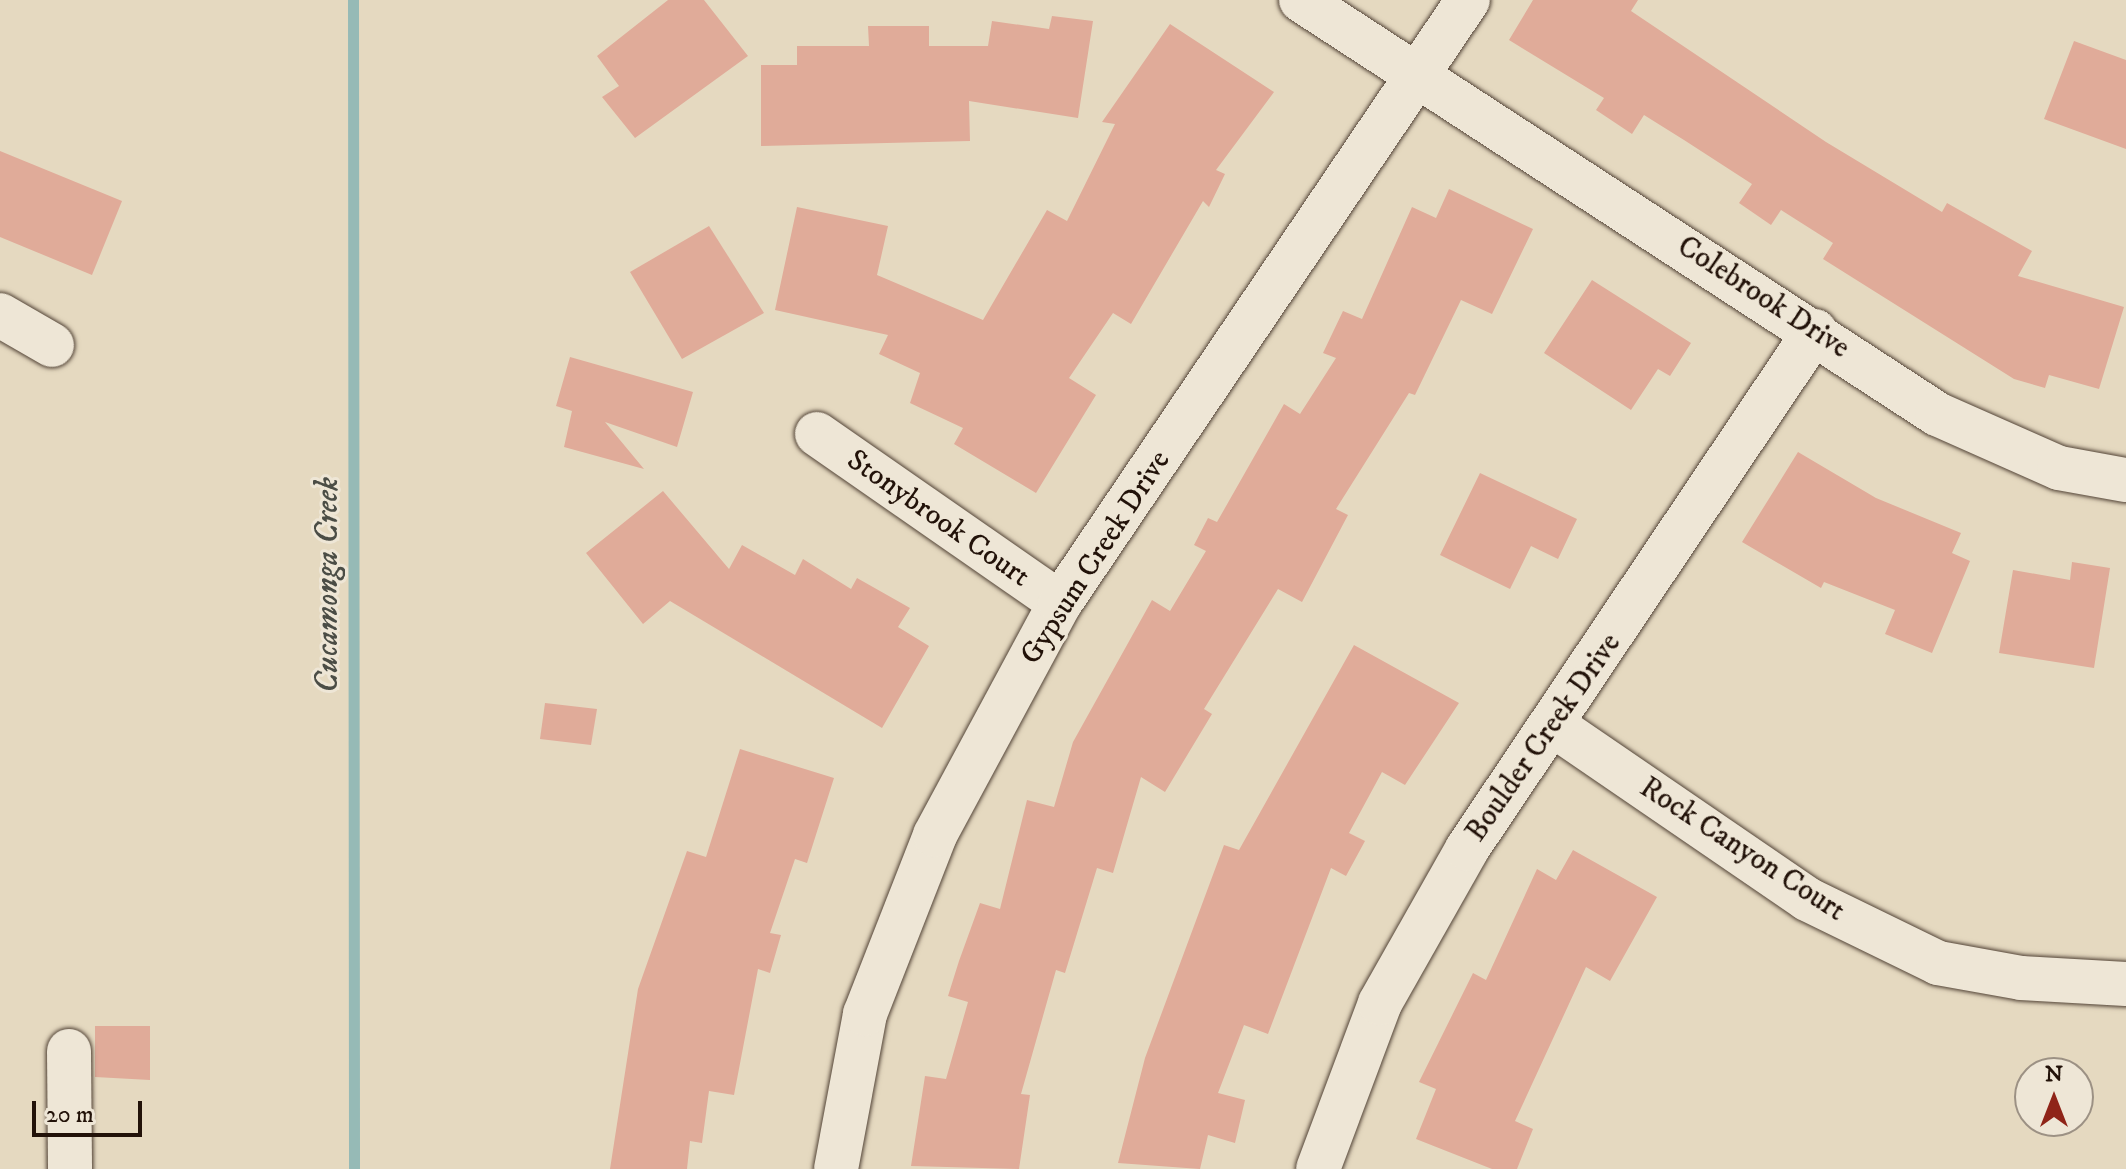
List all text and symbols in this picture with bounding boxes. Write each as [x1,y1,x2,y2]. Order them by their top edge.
street label: Colebrook Drive [1670,229,1856,367]
street label: Stonybrook Court [840,443,1036,595]
street label: Gypsum Creek Drive [1013,444,1179,672]
water label: Cucamonga Creek [309,477,347,693]
street label: Boulder Creek Drive [1459,627,1629,849]
street label: Rock Canyon Court [1633,770,1851,930]
north arrow [2014,1057,2094,1137]
text: N [2045,1061,2063,1088]
scale bar [36,1085,146,1135]
text: 20 m [46,1100,94,1130]

